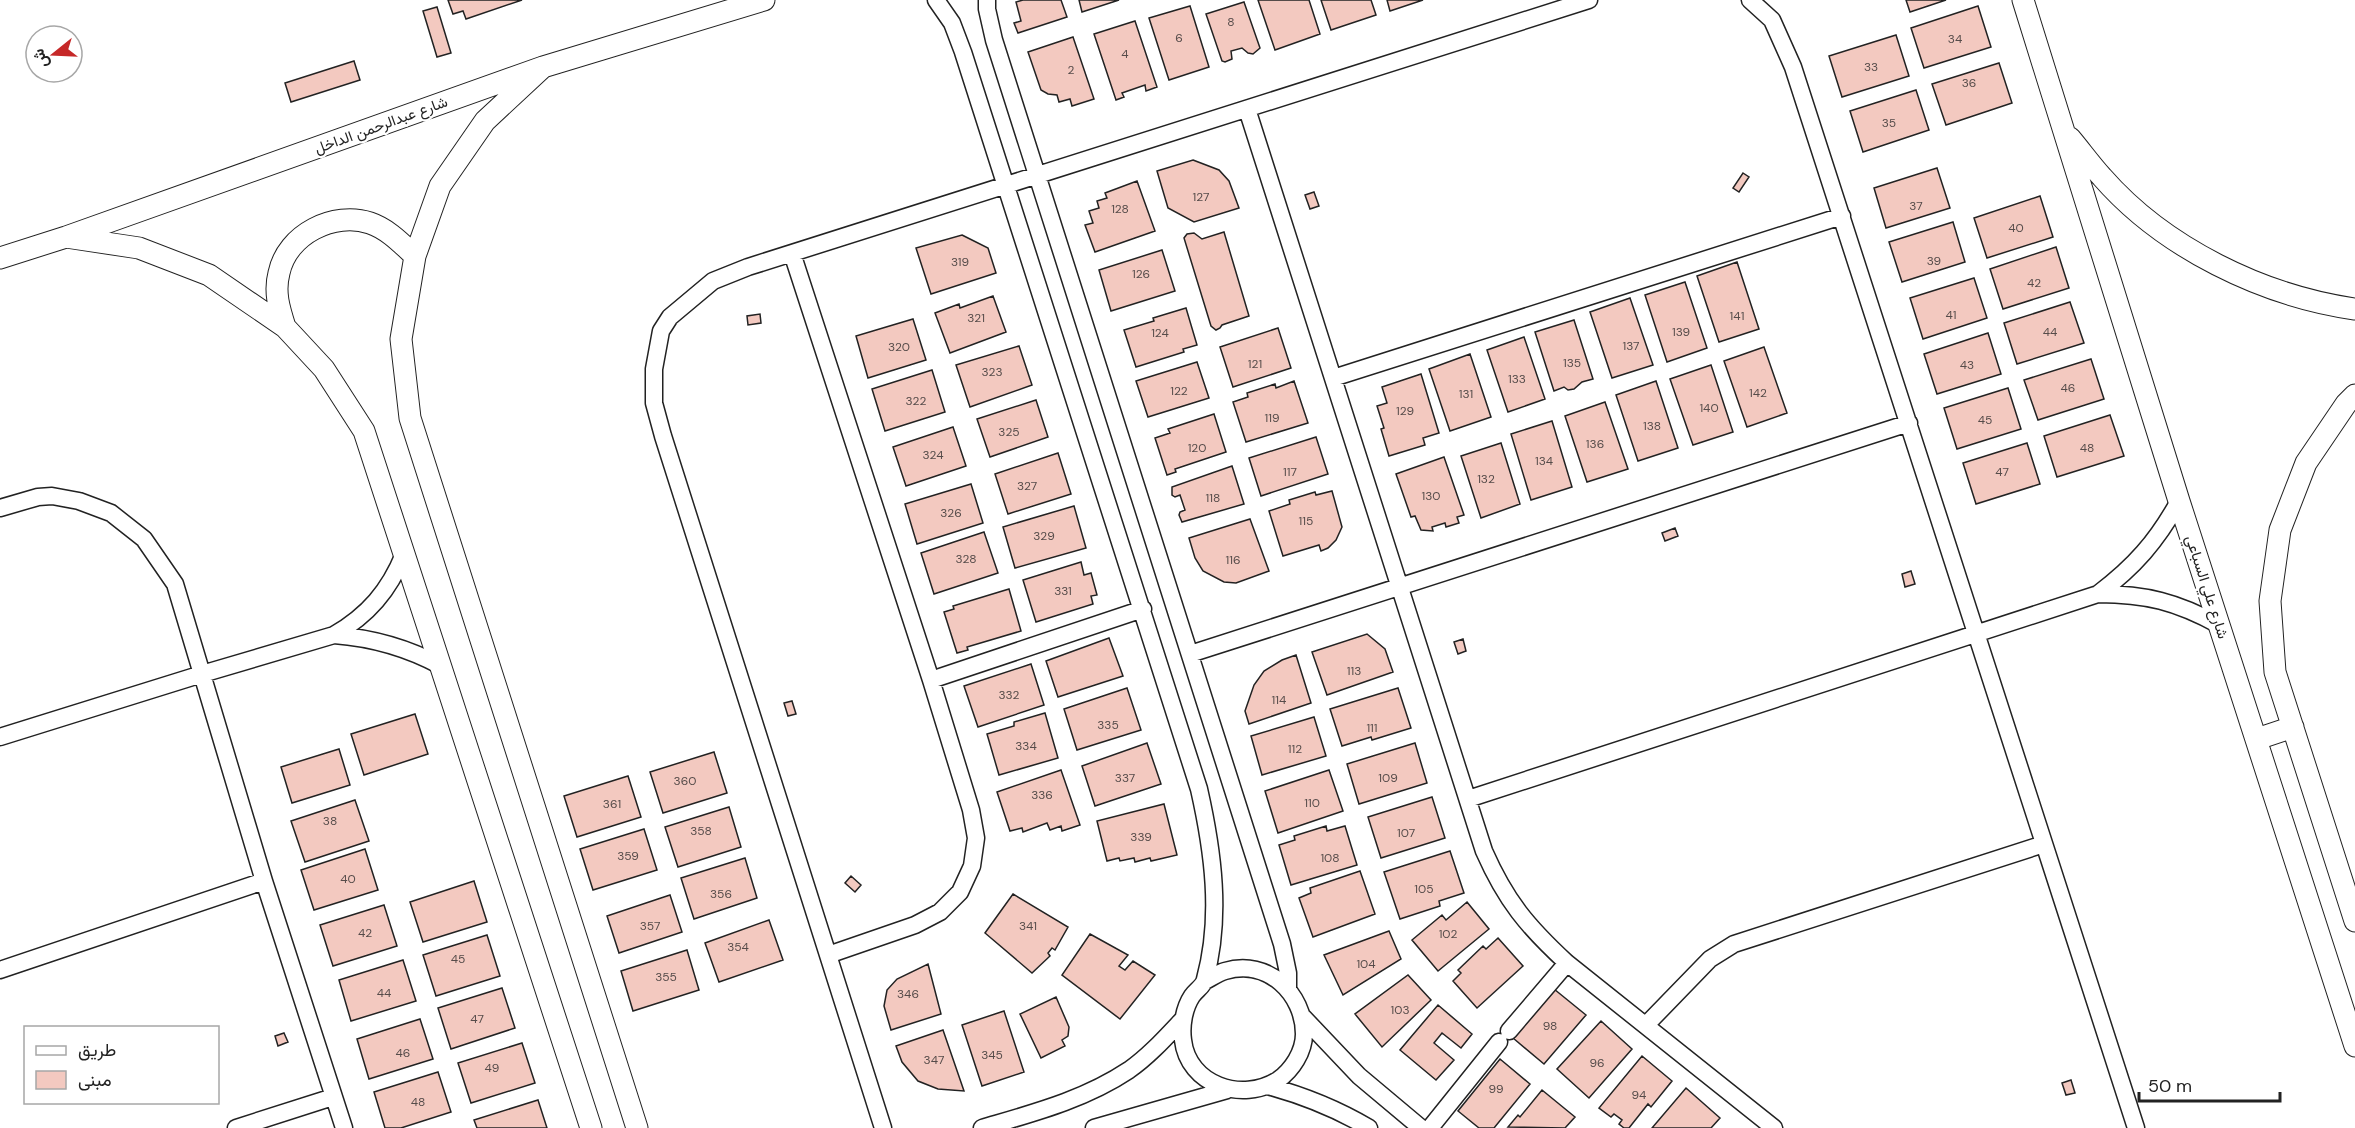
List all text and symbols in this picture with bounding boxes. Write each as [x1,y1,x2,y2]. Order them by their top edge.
house number: 8 [1227,14,1235,30]
north arrow [24,24,84,84]
house number: 6 [1175,30,1183,46]
house number: 34 [1948,31,1962,47]
text: ش [27,46,53,71]
house number: 4 [1121,46,1129,62]
house number: 33 [1864,59,1878,75]
house number: 2 [1068,62,1075,78]
house number: 36 [1962,75,1976,91]
street label: شارع عبدالرحمن الداخل [312,92,451,159]
house number: 35 [1882,115,1896,131]
house number: 127 [1193,189,1209,205]
house number: 37 [1909,198,1923,214]
house number: 128 [1111,201,1129,217]
house number: 40 [2008,220,2024,236]
house number: 39 [1927,253,1941,269]
house number: 319 [951,254,969,270]
house number: 126 [1132,266,1150,282]
house number: 42 [2027,275,2041,291]
house number: 41 [1945,307,1957,323]
house number: 141 [1730,308,1744,324]
house number: 321 [967,310,985,326]
house number: 139 [1672,324,1690,340]
house number: 44 [2043,324,2057,340]
house number: 124 [1151,325,1169,341]
house number: 137 [1622,338,1640,354]
house number: 320 [888,339,910,355]
house number: 135 [1563,355,1581,371]
house number: 121 [1248,356,1262,372]
house number: 43 [1960,357,1974,373]
house number: 323 [981,364,1003,380]
house number: 133 [1508,371,1526,387]
house number: 46 [2061,380,2075,396]
house number: 122 [1170,383,1188,399]
house number: 142 [1749,385,1767,401]
house number: 131 [1459,386,1473,402]
house number: 322 [906,393,927,409]
house number: 140 [1699,400,1719,416]
house number: 129 [1396,403,1414,419]
house number: 119 [1264,410,1280,426]
house number: 45 [1978,412,1992,428]
house number: 138 [1643,418,1661,434]
house number: 325 [998,424,1020,440]
house number: 136 [1586,436,1604,452]
house number: 120 [1188,440,1206,456]
house number: 48 [2080,440,2094,456]
house number: 324 [922,447,944,463]
house number: 134 [1535,453,1553,469]
house number: 117 [1283,464,1297,480]
house number: 47 [1995,464,2009,480]
house number: 132 [1477,471,1495,487]
house number: 327 [1017,478,1037,494]
house number: 130 [1421,488,1441,504]
house number: 118 [1206,490,1220,506]
house number: 326 [940,505,962,521]
house number: 115 [1299,513,1313,529]
house number: 329 [1033,528,1055,544]
street label: شارع علي السباعي [2178,533,2233,642]
house number: 328 [955,551,977,567]
house number: 116 [1225,552,1241,568]
house number: 331 [1054,583,1072,599]
house number: 113 [1347,663,1361,679]
house number: 332 [998,687,1020,703]
house number: 114 [1272,692,1286,708]
house number: 335 [1097,717,1119,733]
house number: 111 [1366,720,1378,736]
house number: 334 [1015,738,1037,754]
house number: 112 [1288,741,1302,757]
house number: 337 [1115,770,1135,786]
house number: 109 [1378,770,1398,786]
house number: 360 [674,773,696,789]
house number: 336 [1031,787,1053,803]
house number: 110 [1304,795,1320,811]
house number: 361 [603,796,621,812]
house number: 38 [323,813,337,829]
house number: 358 [690,823,712,839]
house number: 107 [1397,825,1415,841]
house number: 339 [1130,829,1152,845]
house number: 359 [617,848,639,864]
house number: 108 [1320,850,1340,866]
house number: 40 [340,871,356,887]
house number: 105 [1414,881,1434,897]
house number: 356 [710,886,732,902]
house number: 357 [640,918,660,934]
house number: 341 [1019,918,1037,934]
house number: 42 [358,925,372,941]
house number: 102 [1439,926,1457,942]
house number: 354 [727,939,749,955]
house number: 45 [451,951,465,967]
house number: 104 [1356,956,1376,972]
house number: 355 [655,969,677,985]
house number: 44 [377,985,391,1001]
house number: 346 [897,986,919,1002]
house number: 103 [1390,1002,1410,1018]
house number: 47 [470,1011,484,1027]
house number: 98 [1543,1018,1557,1034]
legend [24,1026,219,1104]
text: طريق [78,1038,116,1062]
house number: 46 [396,1045,410,1061]
house number: 345 [981,1047,1003,1063]
house number: 347 [924,1052,944,1068]
house number: 96 [1589,1055,1605,1071]
house number: 49 [485,1060,499,1076]
scale bar [2139,1065,2280,1103]
text: مبنى [78,1068,112,1092]
text: 50 m [2148,1074,2192,1098]
house number: 99 [1488,1081,1504,1097]
house number: 94 [1632,1087,1646,1103]
house number: 48 [411,1094,425,1110]

